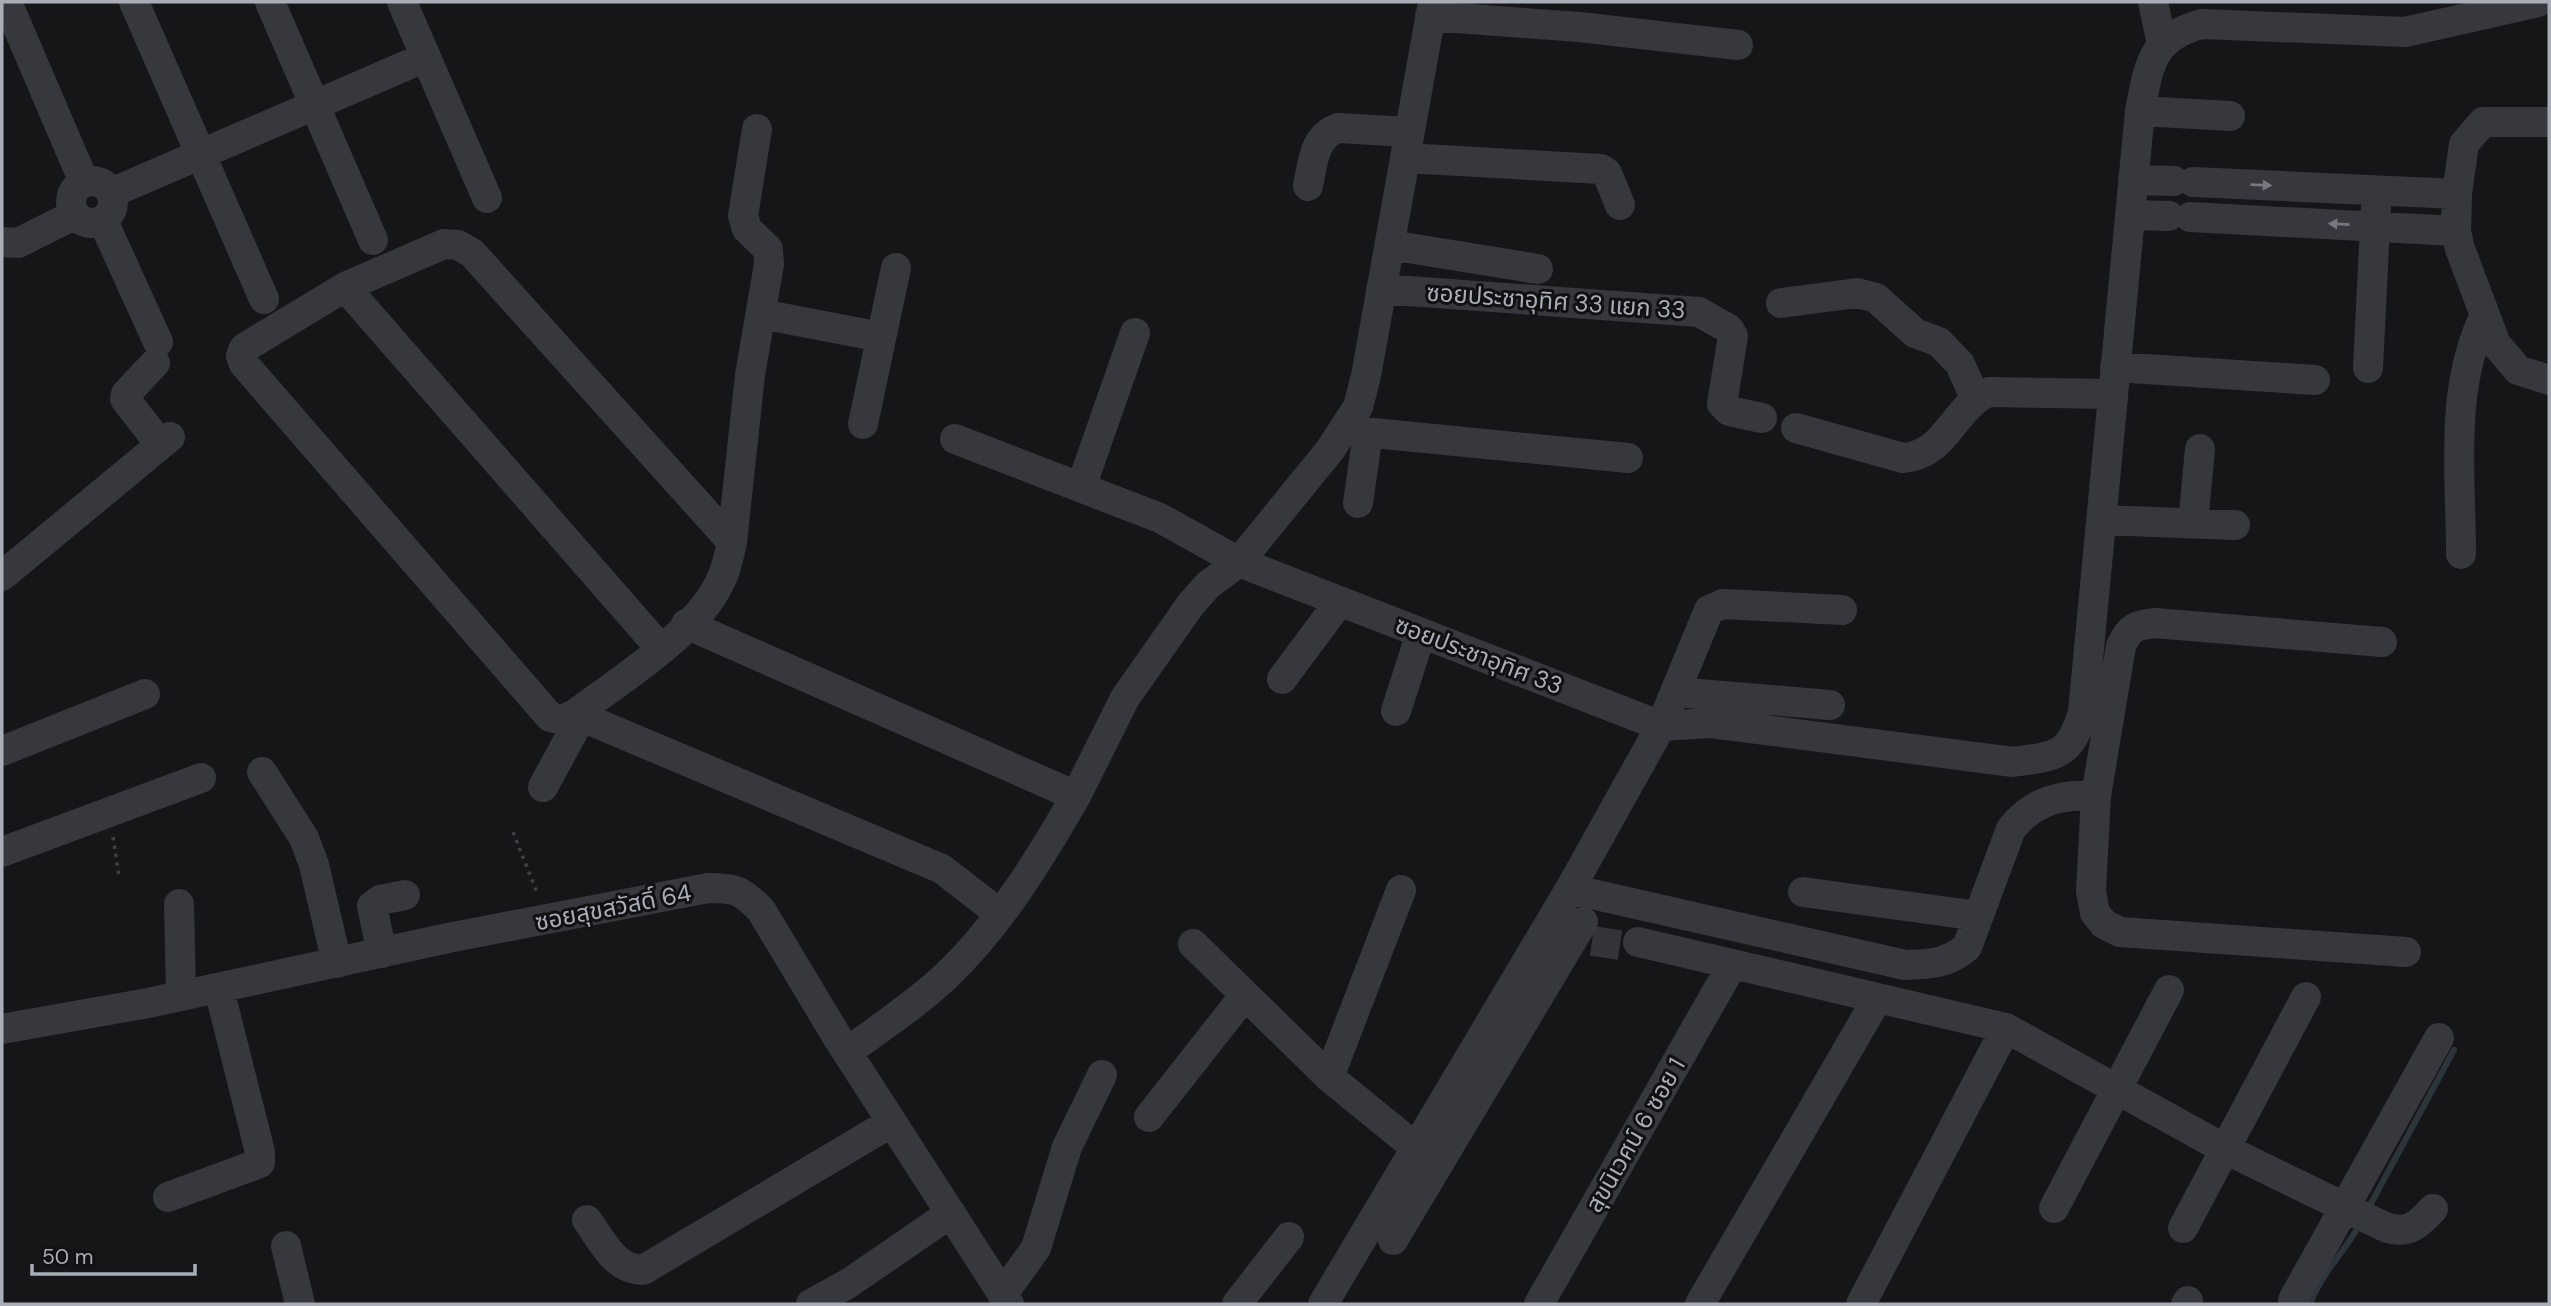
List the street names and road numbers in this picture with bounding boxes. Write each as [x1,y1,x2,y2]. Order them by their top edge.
street label: ซอยประชาอุทิศ 33 แยก 33 [1425,276,1687,326]
street label: ซอยประชาอุทิศ 33 [1391,609,1567,701]
street label: ซอยสุขสวัสดิ์ 64 [532,877,694,937]
street label: สุขนิเวศน์ 6 ซอย 1 [1578,1052,1692,1218]

